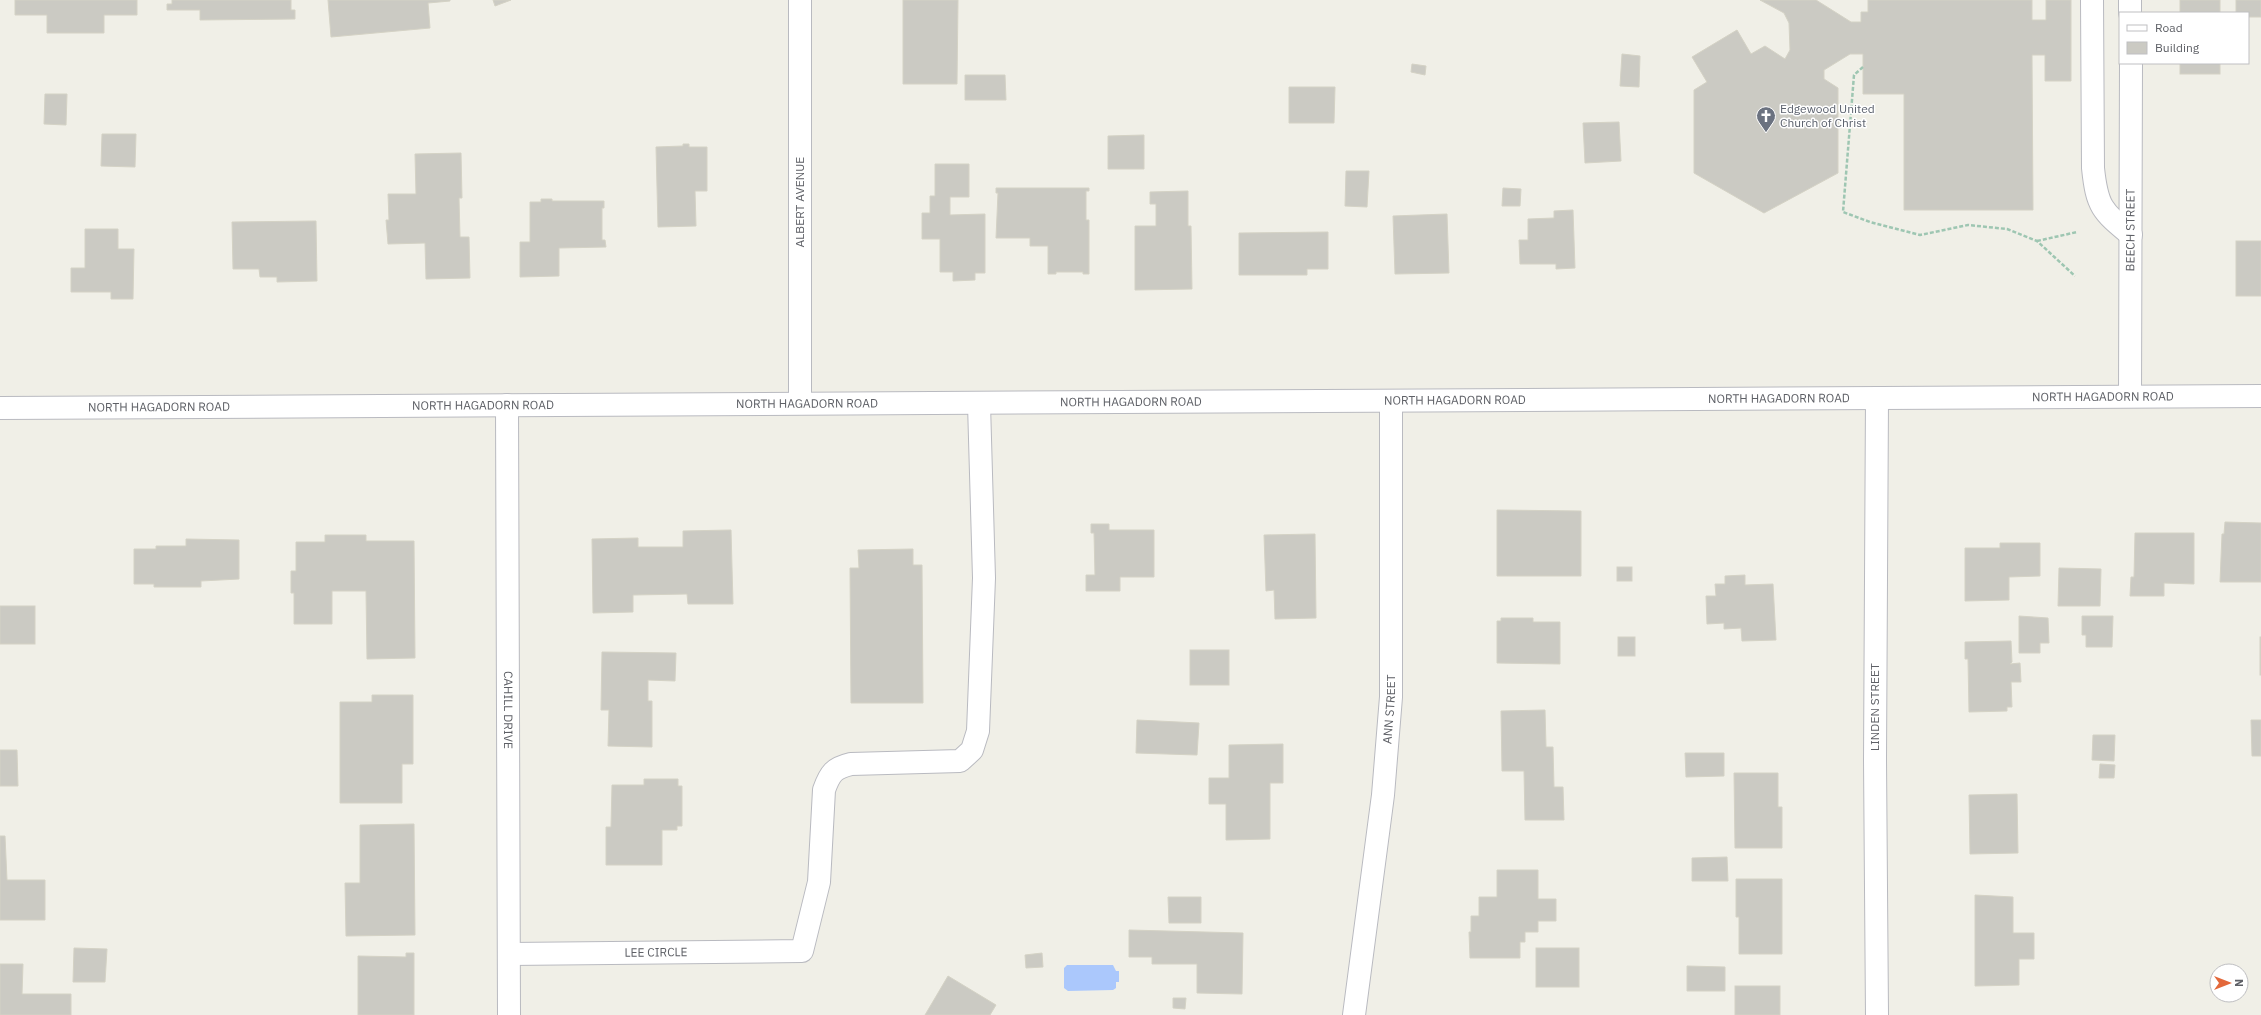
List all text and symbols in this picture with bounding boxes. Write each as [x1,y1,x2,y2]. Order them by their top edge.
legend [2119,12,2249,64]
text: Road [2155,20,2183,35]
text: Building [2155,40,2200,55]
place label: Edgewood United Church of Christ [1780,101,1875,130]
church icon: Edgewood United Church of Christ [1755,105,1777,133]
street label: ALBERT AVENUE [792,157,807,247]
street label: BEECH STREET [2122,188,2138,271]
street label: NORTH HAGADORN ROAD [2032,388,2174,404]
street label: NORTH HAGADORN ROAD [1708,390,1850,406]
street label: NORTH HAGADORN ROAD [1384,392,1526,408]
street label: NORTH HAGADORN ROAD [1060,394,1202,409]
street label: NORTH HAGADORN ROAD [736,395,878,411]
street label: NORTH HAGADORN ROAD [412,397,554,413]
street label: NORTH HAGADORN ROAD [88,399,230,415]
street label: LINDEN STREET [1867,663,1882,751]
street label: CAHILL DRIVE [501,671,516,749]
street label: ANN STREET [1379,674,1398,745]
street label: LEE CIRCLE [624,944,688,960]
north arrow [2209,963,2249,1003]
text: N [2232,979,2246,987]

